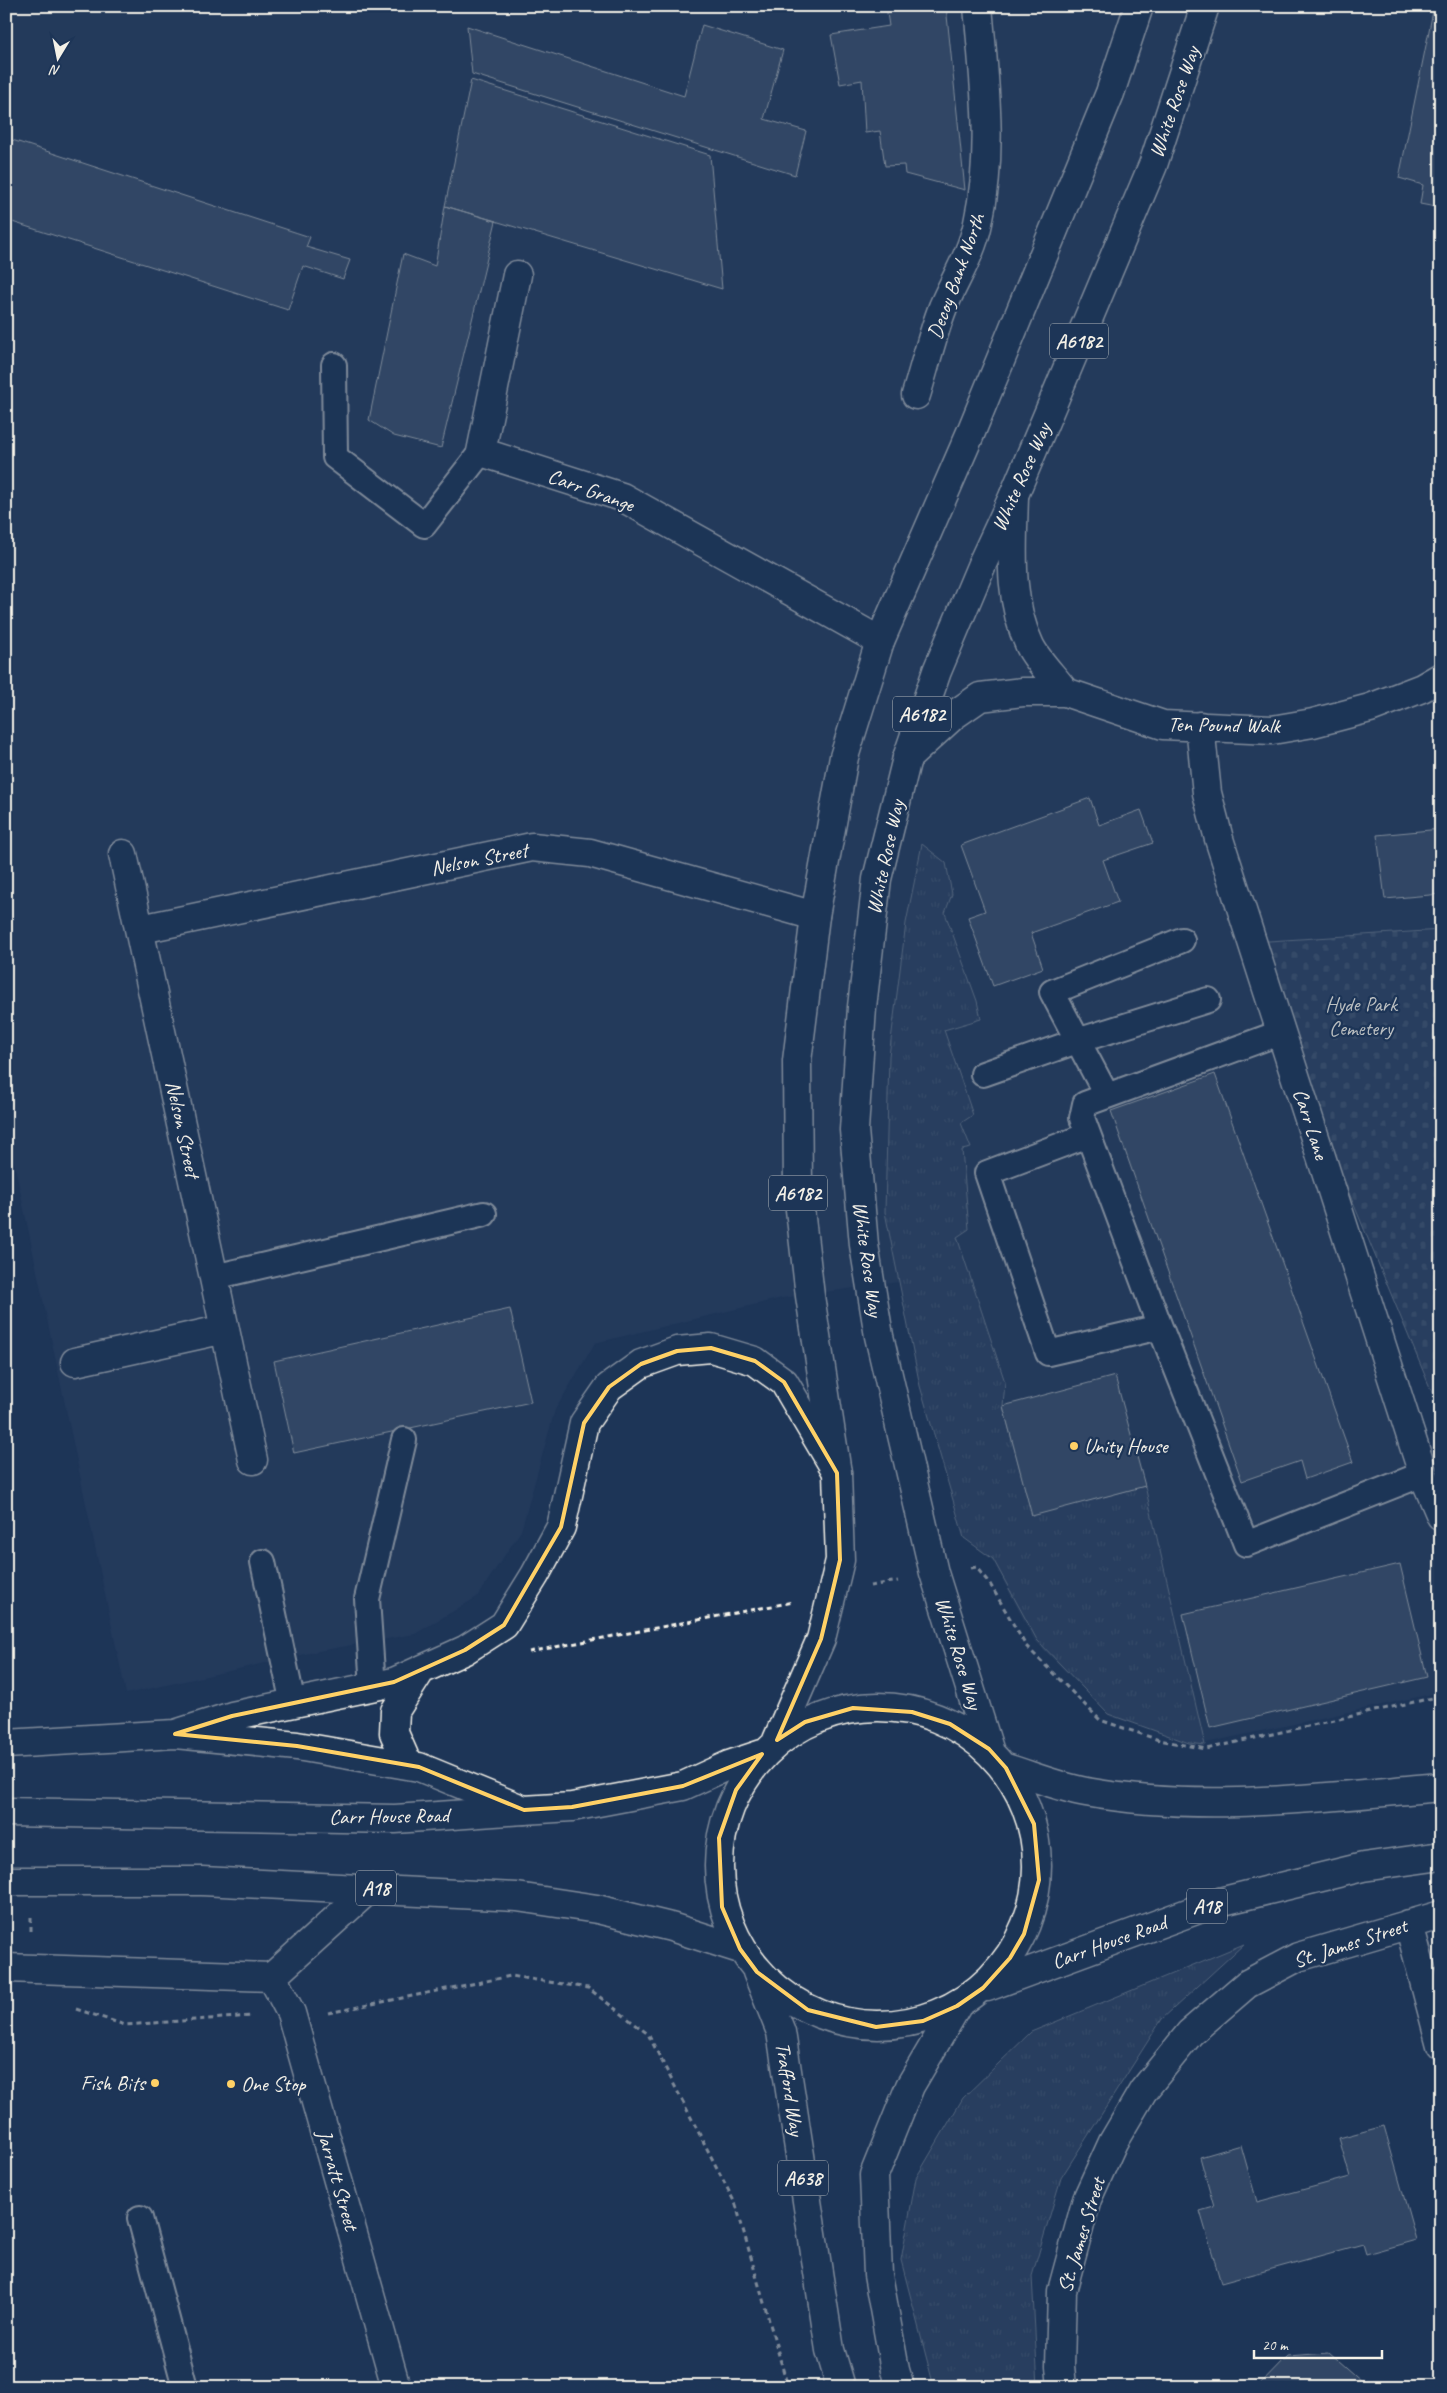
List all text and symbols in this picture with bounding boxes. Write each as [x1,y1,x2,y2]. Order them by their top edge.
north arrow [32,32,82,82]
street label: White Rose Way [1143,41,1206,161]
text: N [48,61,62,79]
street label: Decoy Bank North [921,209,991,342]
road number: A6182 [1050,324,1108,358]
street label: White Rose Way [986,417,1057,535]
street label: Carr Grange [545,462,639,518]
road number: A6182 [893,696,951,732]
street label: Ten Pound Walk [1168,711,1282,739]
street label: White Rose Way [860,796,910,916]
street label: Nelson Street [428,836,533,881]
park label: Hyde Park Cemetery [1325,991,1399,1041]
street label: Nelson Street [160,1078,207,1183]
street label: Carr Lane [1287,1085,1335,1164]
road number: A6182 [769,1176,827,1210]
street label: White Rose Way [847,1200,889,1320]
place label: Unity House [1084,1433,1170,1459]
marker: Unity House [1068,1440,1080,1452]
street label: White Rose Way [930,1594,989,1714]
street label: Carr House Road [329,1802,453,1830]
road number: A18 [356,1870,396,1906]
road number: A18 [1187,1888,1227,1924]
street label: Carr House Road [1048,1908,1173,1975]
street label: St. James Street [1290,1912,1412,1974]
street label: Trafford Way [770,2040,811,2139]
place label: Fish Bits [81,2070,147,2096]
place label: One Stop [241,2071,307,2097]
marker: Fish Bits [149,2077,161,2089]
marker: One Stop [225,2078,237,2090]
street label: Jarratt Street [311,2126,365,2235]
road number: A638 [778,2160,828,2196]
street label: St. James Street [1051,2173,1111,2295]
scale bar [1254,2328,1382,2360]
text: 20 m [1262,2336,1289,2355]

